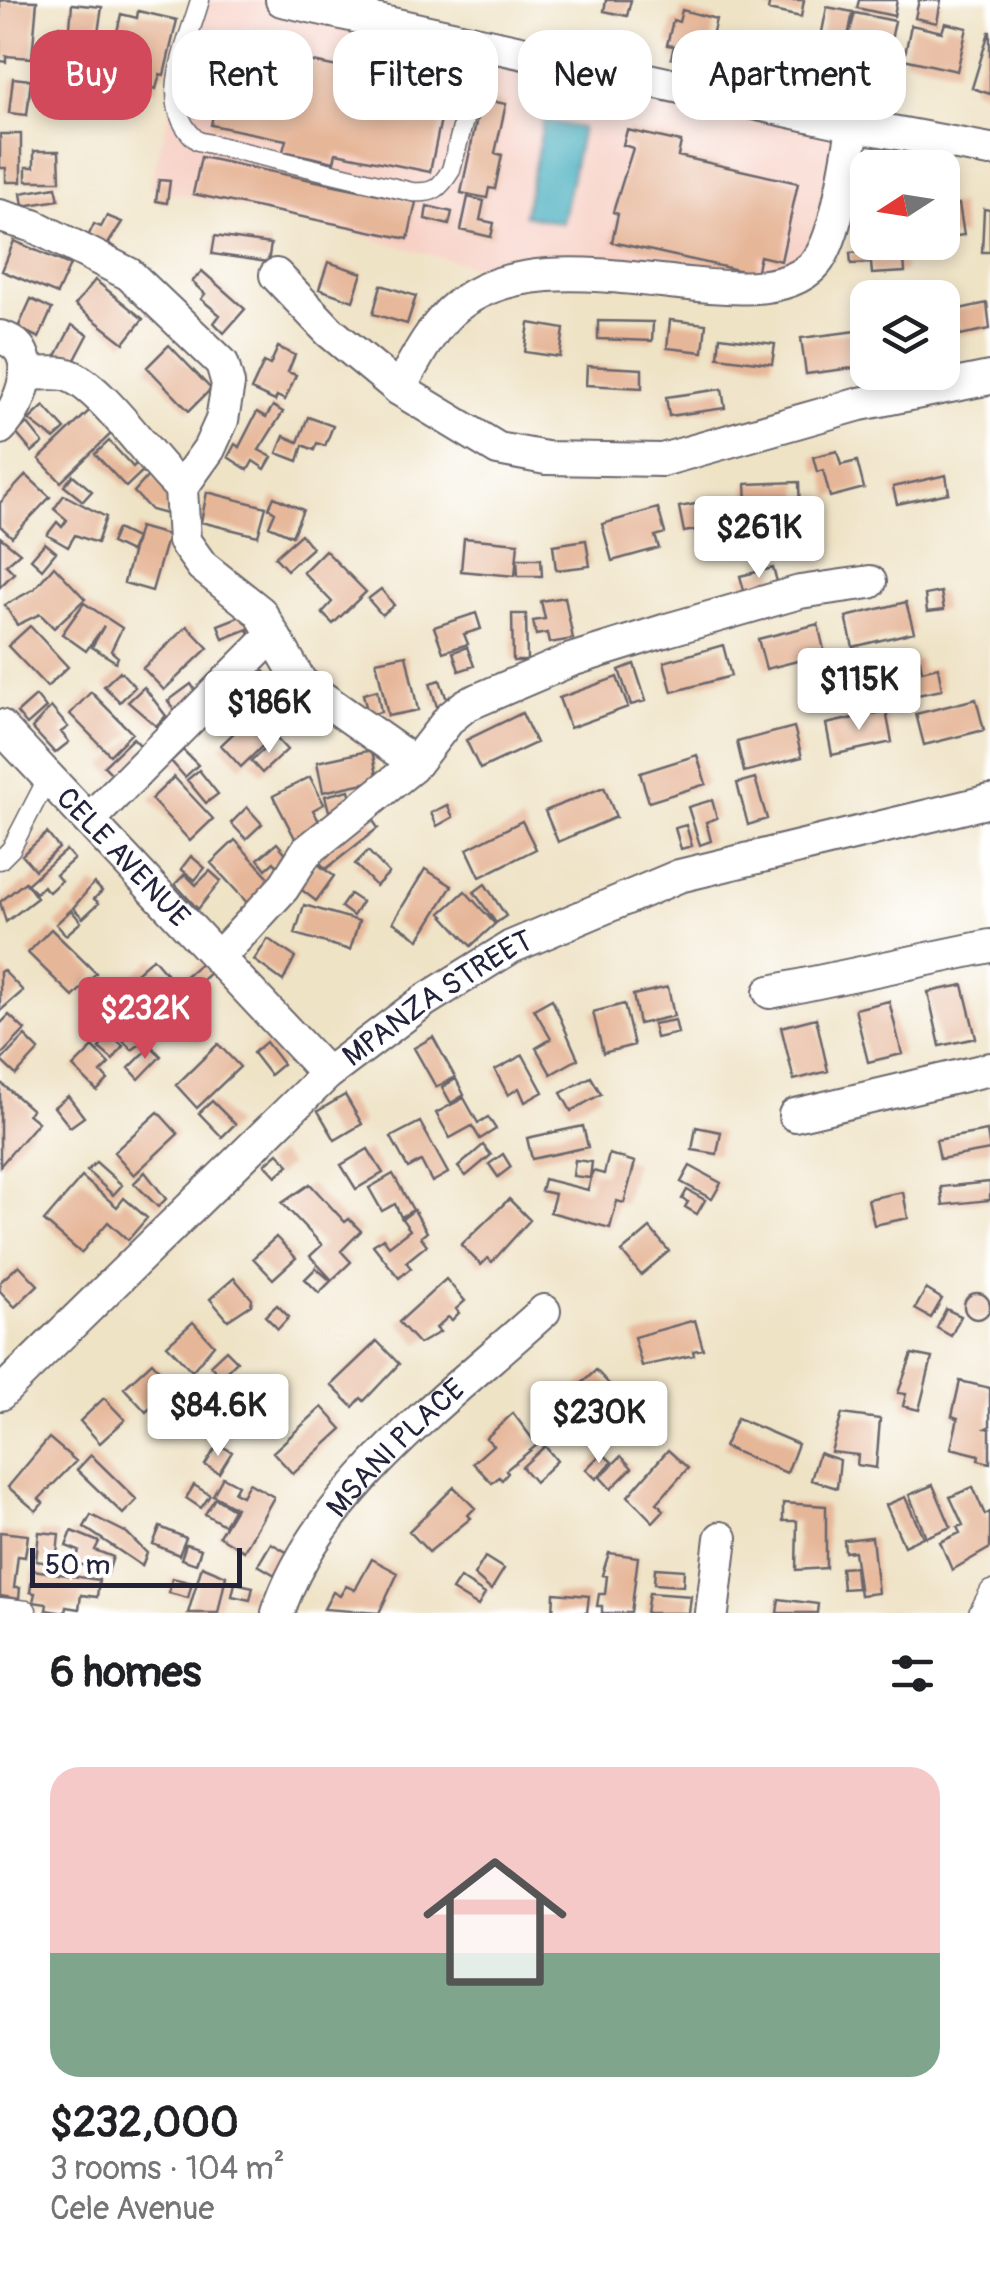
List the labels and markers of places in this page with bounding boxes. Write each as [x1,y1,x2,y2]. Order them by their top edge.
pin: $261K [689,496,829,581]
pin: $115K [789,648,929,733]
pin: $186K [199,671,339,756]
pin: $232K [75,977,215,1062]
pin: $84.6K [137,1374,299,1459]
pin: $230K [529,1381,669,1466]

